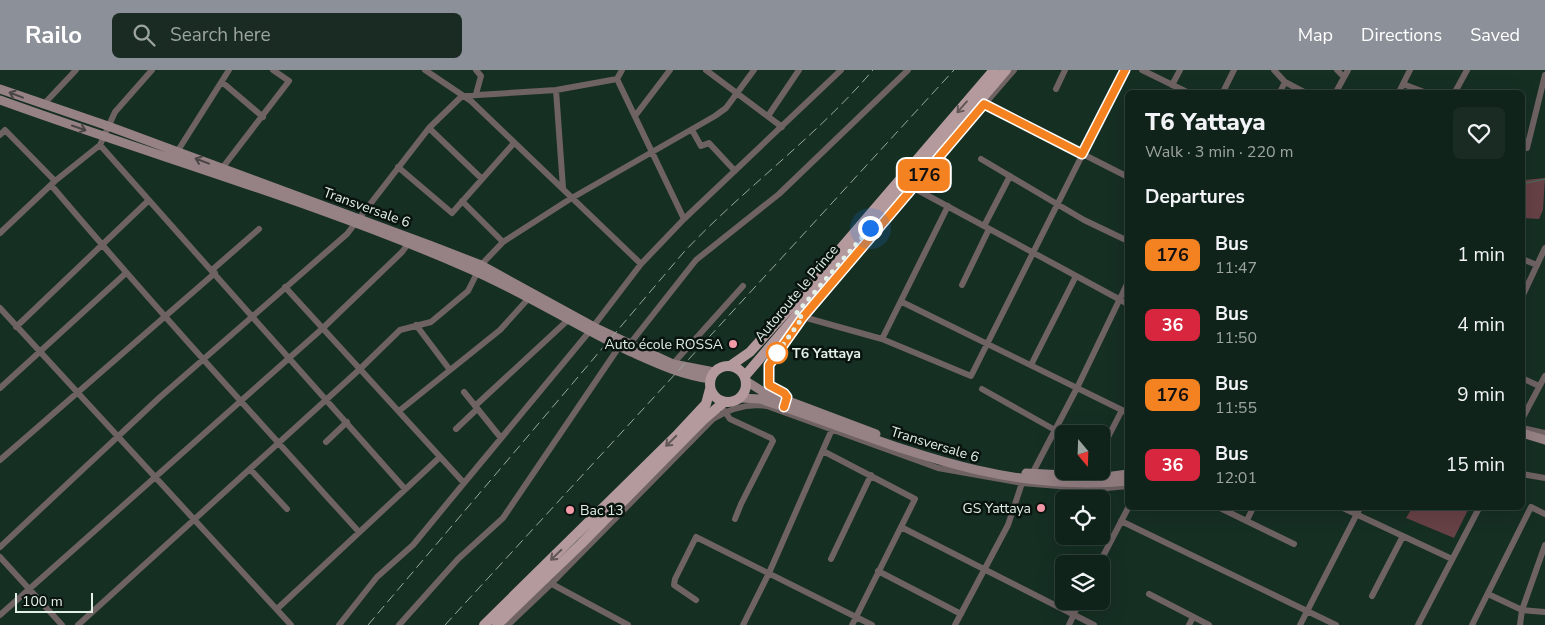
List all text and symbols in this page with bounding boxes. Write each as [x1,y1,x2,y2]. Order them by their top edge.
search box [112,13,462,58]
text: Railo [25,19,82,51]
icon: search [130,21,158,49]
text: Search here [170,22,271,48]
text: Map [1298,23,1333,47]
text: Directions [1361,23,1442,47]
text: Saved [1470,23,1520,47]
one-way arrow [9,90,24,99]
one-way arrow [957,100,968,113]
text: T6 Yattaya [1145,106,1266,138]
button: heart [1453,107,1505,159]
one-way arrow [71,124,86,133]
text: Walk · 3 min · 220 m [1145,141,1293,163]
one-way arrow [195,156,210,165]
line badge: 176 [895,159,953,191]
text: 176 [908,163,940,187]
street label: Transversale 6 [321,183,413,232]
text: Departures [1145,184,1245,210]
your location [858,216,883,241]
text: Bus [1215,231,1248,257]
street label: Autoroute le Prince [750,241,843,346]
text: 1 min [1457,242,1505,268]
text: 176 [1156,243,1189,267]
text: 11:47 [1215,257,1257,279]
text: Bus [1215,301,1248,327]
text: 4 min [1457,312,1505,338]
text: 36 [1162,313,1183,337]
text: 11:50 [1215,327,1257,349]
place label: Auto école ROSSA [605,335,723,354]
marker: Auto école ROSSA [727,338,739,350]
marker: T6 Yattaya [766,342,788,364]
place label: T6 Yattaya [792,344,861,363]
text: Bus [1215,371,1248,397]
text: 9 min [1457,382,1505,408]
text: 176 [1156,383,1189,407]
text: 11:55 [1215,397,1257,419]
street label: Transversale 6 [888,422,981,467]
north arrow [1055,425,1110,480]
map controls [1055,425,1110,610]
one-way arrow [665,434,677,447]
text: Bus [1215,441,1248,467]
text: 15 min [1446,452,1505,478]
text: 36 [1162,453,1183,477]
text: 12:01 [1215,467,1257,489]
button: locate [1055,490,1110,545]
place label: GS Yattaya [962,499,1031,518]
place label: Bac 13 [580,501,624,520]
marker: GS Yattaya [1035,502,1047,514]
marker: Bac 13 [564,504,576,516]
one-way arrow [550,549,562,561]
button: layers [1055,555,1110,610]
scale bar [15,590,92,613]
text: 100 m [22,592,63,611]

